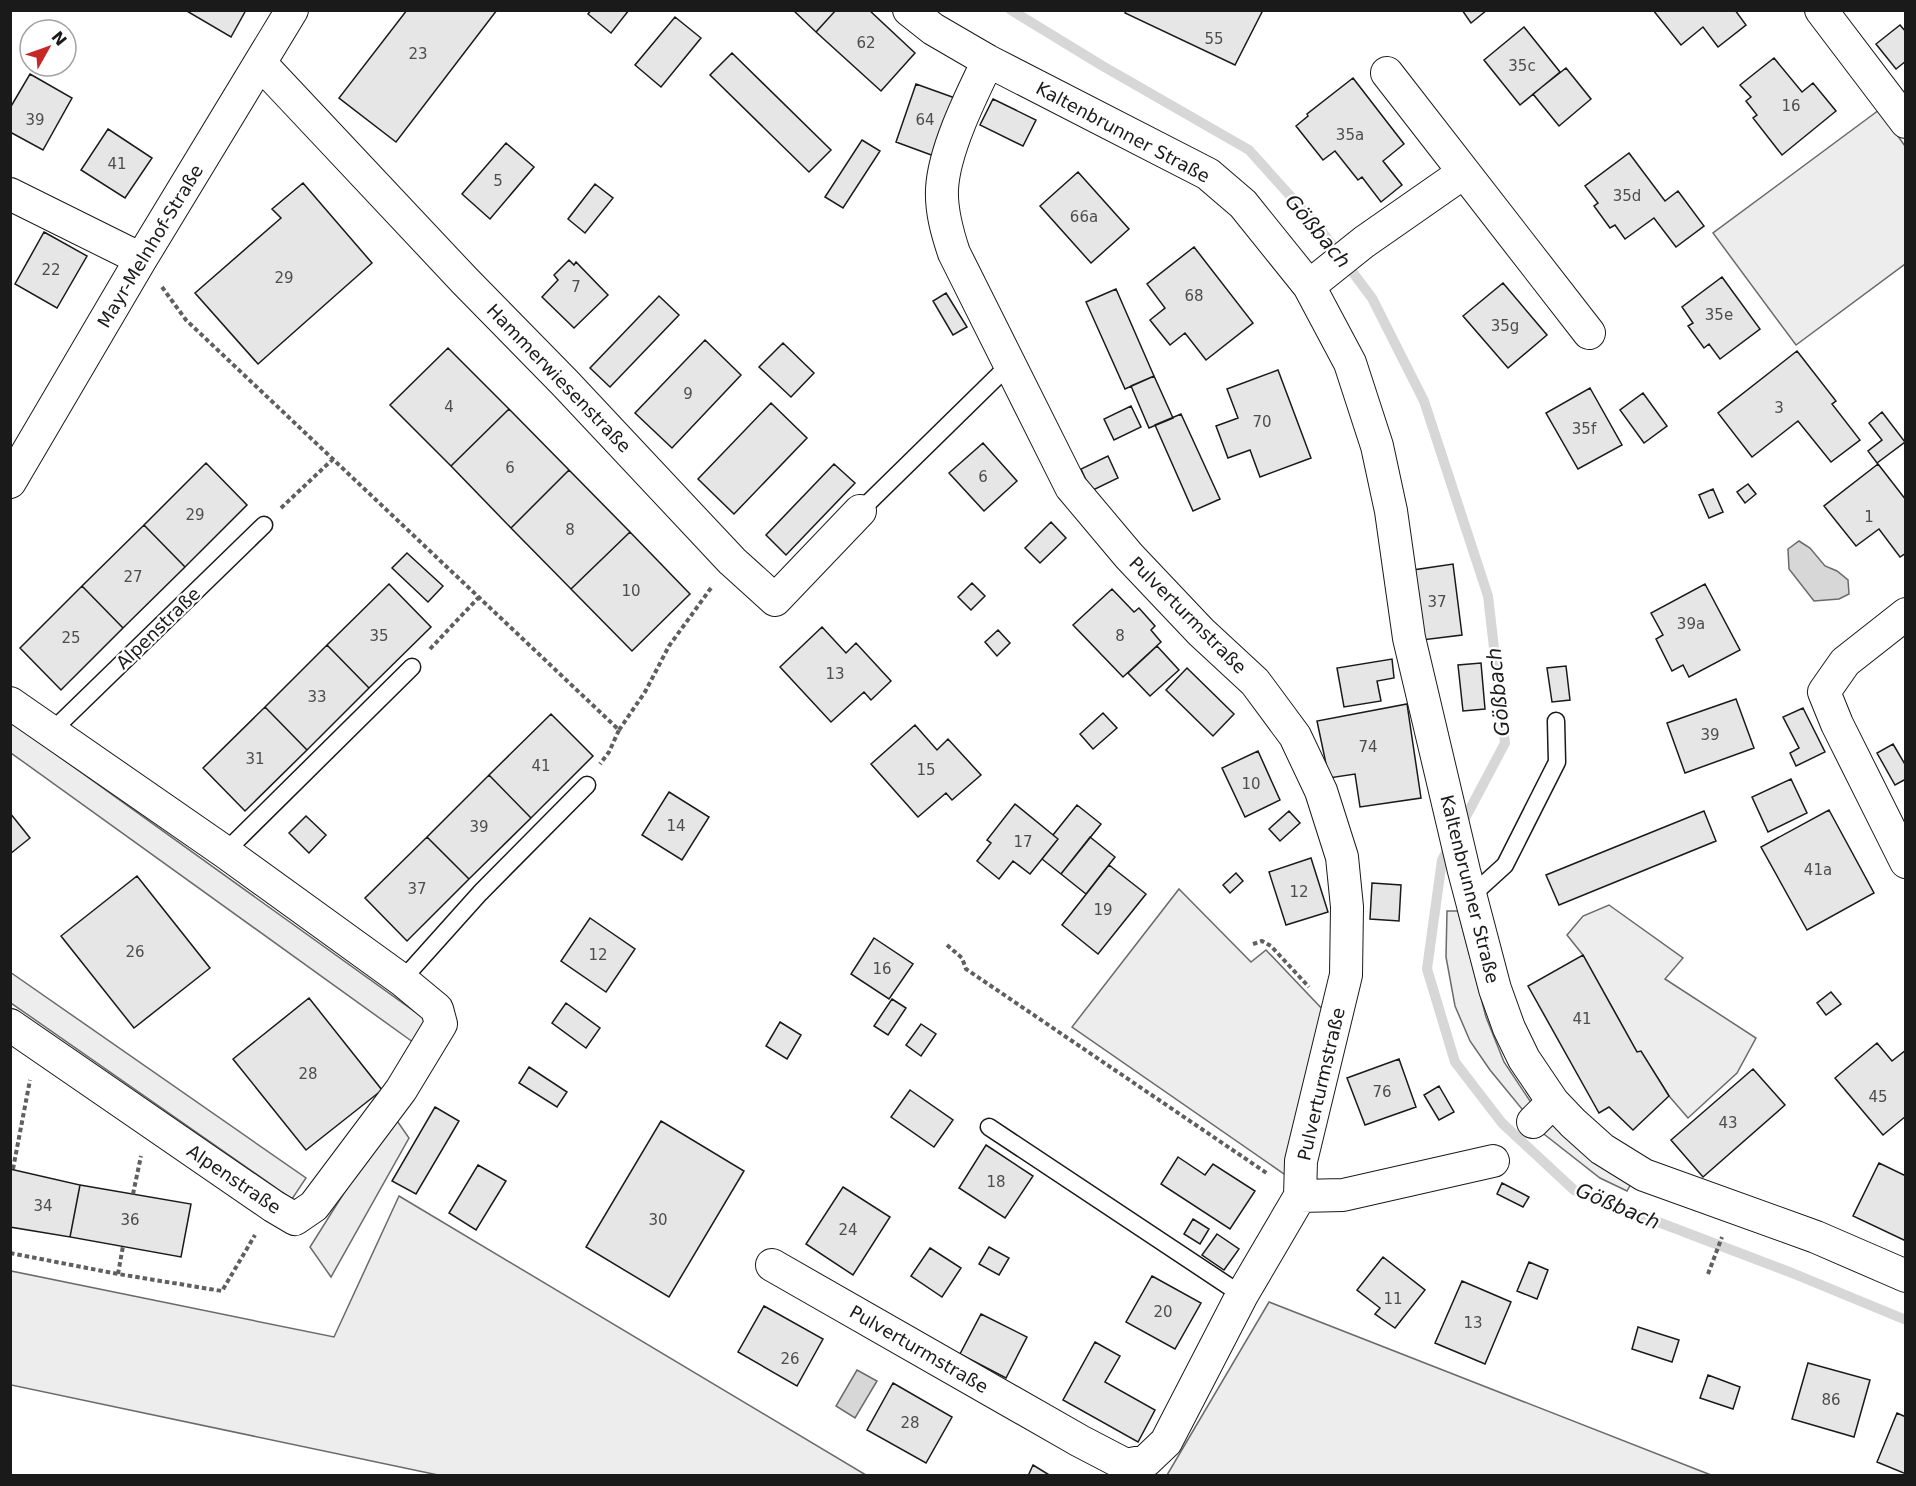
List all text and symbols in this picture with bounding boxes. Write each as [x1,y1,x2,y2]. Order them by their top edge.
north arrow [18,18,78,78]
text: N [48,27,71,50]
house number: 55 [1204,30,1224,48]
house number: 62 [856,34,876,52]
house number: 23 [408,45,428,63]
house number: 35c [1508,57,1536,75]
street label: Kaltenbrunner Straße [1033,77,1213,187]
house number: 16 [1781,97,1801,115]
house number: 39 [25,111,45,129]
house number: 64 [915,111,935,129]
house number: 35a [1336,126,1364,144]
house number: 41 [107,155,127,173]
street label: Mayr-Melnhof-Straße [93,161,207,331]
house number: 5 [493,172,503,190]
house number: 35d [1613,187,1641,205]
water label: Gößbach [1280,189,1356,273]
house number: 66a [1070,208,1098,226]
house number: 22 [41,261,61,279]
house number: 29 [274,269,294,287]
house number: 7 [571,278,581,296]
house number: 68 [1184,287,1204,305]
street label: Hammerwiesenstraße [483,299,635,457]
house number: 35e [1705,306,1733,324]
house number: 35g [1491,317,1519,335]
house number: 9 [683,385,693,403]
house number: 4 [444,398,454,416]
house number: 3 [1774,399,1784,417]
house number: 70 [1252,413,1272,431]
house number: 35f [1572,420,1597,438]
house number: 6 [505,459,515,477]
house number: 6 [978,468,988,486]
house number: 29 [185,506,205,524]
house number: 1 [1864,508,1874,526]
house number: 8 [565,521,575,539]
street label: Pulverturmstraße [1125,552,1251,678]
house number: 27 [123,568,143,586]
house number: 10 [621,582,641,600]
street label: Alpenstraße [112,583,204,673]
house number: 37 [1427,593,1447,611]
house number: 39a [1677,615,1705,633]
house number: 35 [369,627,389,645]
house number: 8 [1115,627,1125,645]
house number: 25 [61,629,81,647]
water label: Gößbach [1481,647,1515,737]
house number: 13 [825,665,845,683]
house number: 33 [307,688,327,706]
house number: 39 [1700,726,1720,744]
house number: 74 [1358,738,1378,756]
house number: 31 [245,750,265,768]
house number: 41 [531,757,551,775]
house number: 15 [916,761,936,779]
house number: 10 [1241,775,1261,793]
street label: Kaltenbrunner Straße [1436,793,1504,985]
house number: 14 [666,817,686,835]
house number: 39 [469,818,489,836]
house number: 17 [1013,833,1033,851]
house number: 41a [1804,861,1832,879]
house number: 37 [407,880,427,898]
house number: 12 [1289,883,1309,901]
house number: 19 [1093,901,1113,919]
house number: 26 [125,943,145,961]
house number: 12 [588,946,608,964]
house number: 16 [872,960,892,978]
street label: Pulverturmstraße [1293,1005,1349,1163]
house number: 41 [1572,1010,1592,1028]
house number: 28 [298,1065,318,1083]
house number: 76 [1372,1083,1392,1101]
house number: 45 [1868,1088,1888,1106]
house number: 43 [1718,1114,1738,1132]
street label: Alpenstraße [183,1140,285,1218]
house number: 18 [986,1173,1006,1191]
water label: Gößbach [1572,1178,1664,1234]
house number: 34 [33,1197,53,1215]
house number: 36 [120,1211,140,1229]
house number: 30 [648,1211,668,1229]
house number: 24 [838,1221,858,1239]
house number: 11 [1383,1290,1403,1308]
street label: Pulverturmstraße [846,1301,992,1397]
house number: 20 [1153,1303,1173,1321]
house number: 13 [1463,1314,1483,1332]
house number: 26 [780,1350,800,1368]
house number: 86 [1821,1391,1841,1409]
house number: 28 [900,1414,920,1432]

